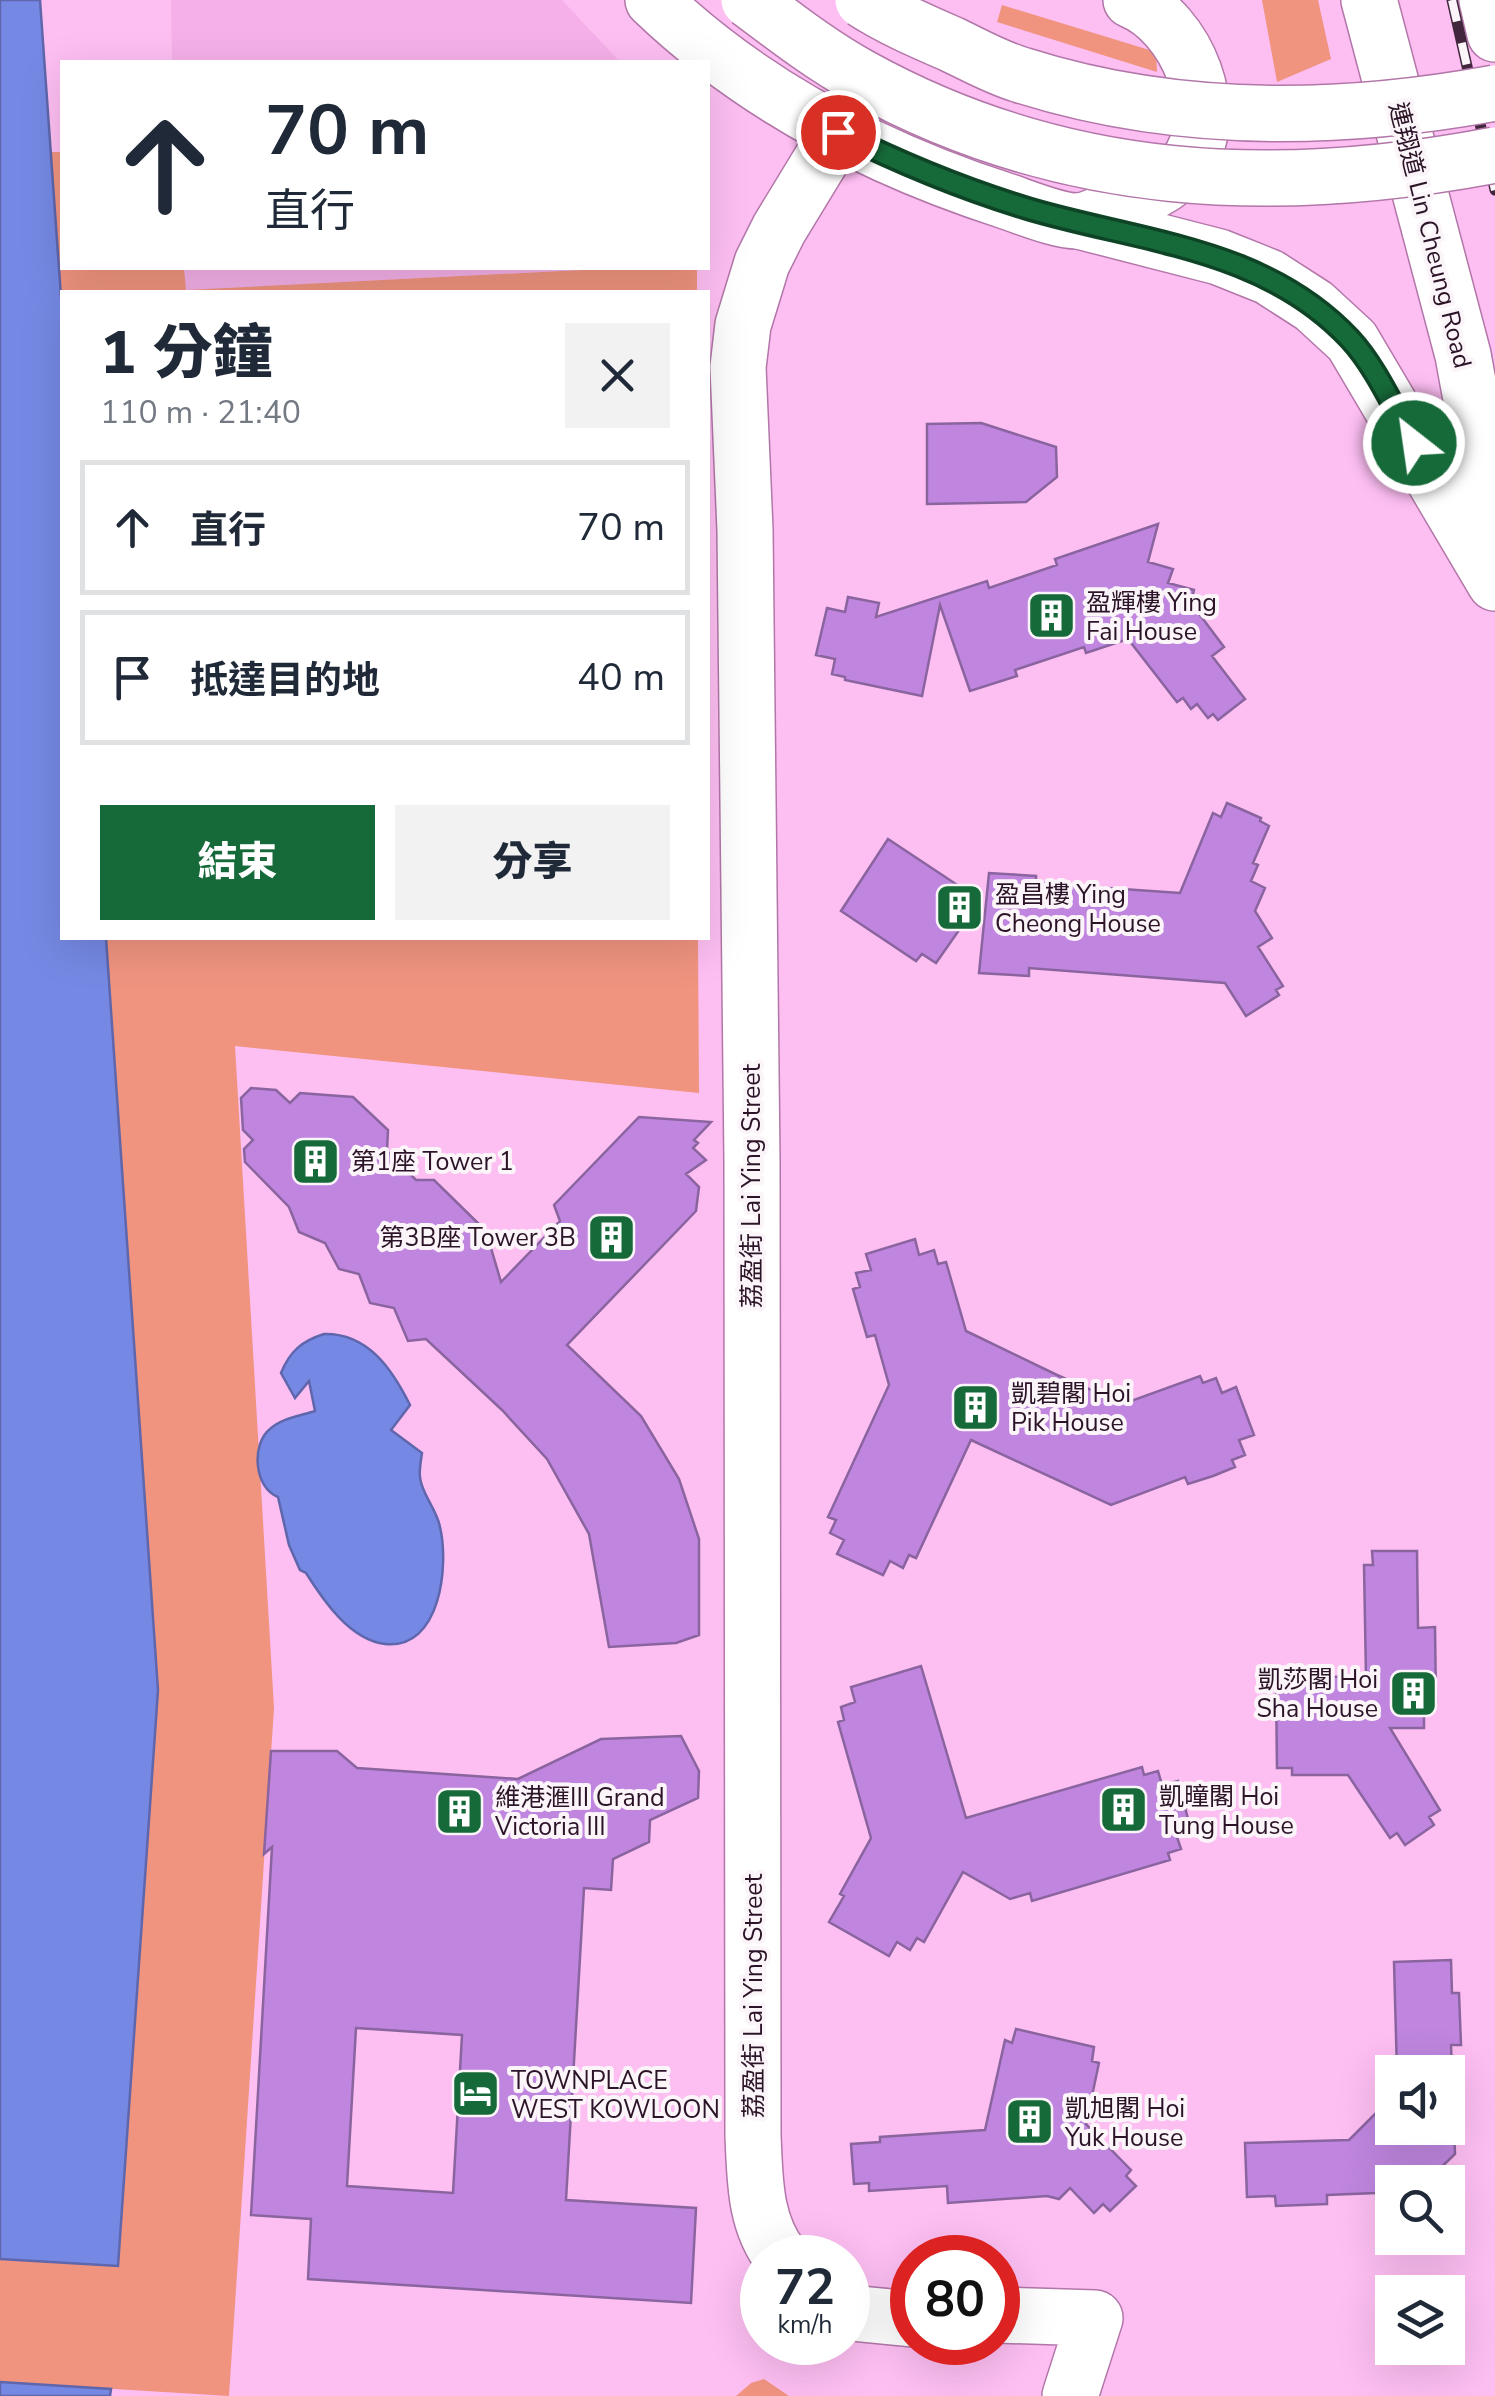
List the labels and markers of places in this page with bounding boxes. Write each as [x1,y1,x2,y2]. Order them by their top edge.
pin [796,90,881,175]
place label: 盈輝樓 Ying Fai House [1086,586,1217,649]
building icon: 盈輝樓 Ying Fai House [1025,590,1077,642]
place label: 盈昌樓 Ying Cheong House [995,878,1161,941]
building icon: 盈昌樓 Ying Cheong House [934,882,986,934]
building icon: 第1座 Tower 1 [290,1135,342,1187]
place label: 第1座 Tower 1 [351,1145,514,1179]
building icon: 第3B座 Tower 3B [585,1211,637,1263]
place label: 第3B座 Tower 3B [379,1221,576,1255]
place label: 凱碧閣 Hoi Pik House [1011,1377,1131,1440]
building icon: 凱碧閣 Hoi Pik House [950,1381,1002,1433]
place label: 凱莎閣 Hoi Sha House [1256,1663,1378,1726]
building icon: 凱莎閣 Hoi Sha House [1387,1667,1439,1719]
place label: 凱曈閣 Hoi Tung House [1159,1780,1294,1843]
place label: 維港滙III Grand Victoria III [494,1781,665,1844]
building icon: 凱曈閣 Hoi Tung House [1098,1784,1150,1836]
building icon: 維港滙III Grand Victoria III [434,1785,486,1837]
place label: TOWNPLACE WEST KOWLOON [511,2064,720,2127]
hotel icon: TOWNPLACE WEST KOWLOON [450,2068,502,2120]
place label: 凱旭閣 Hoi Yuk House [1064,2092,1185,2155]
building icon: 凱旭閣 Hoi Yuk House [1004,2096,1056,2148]

